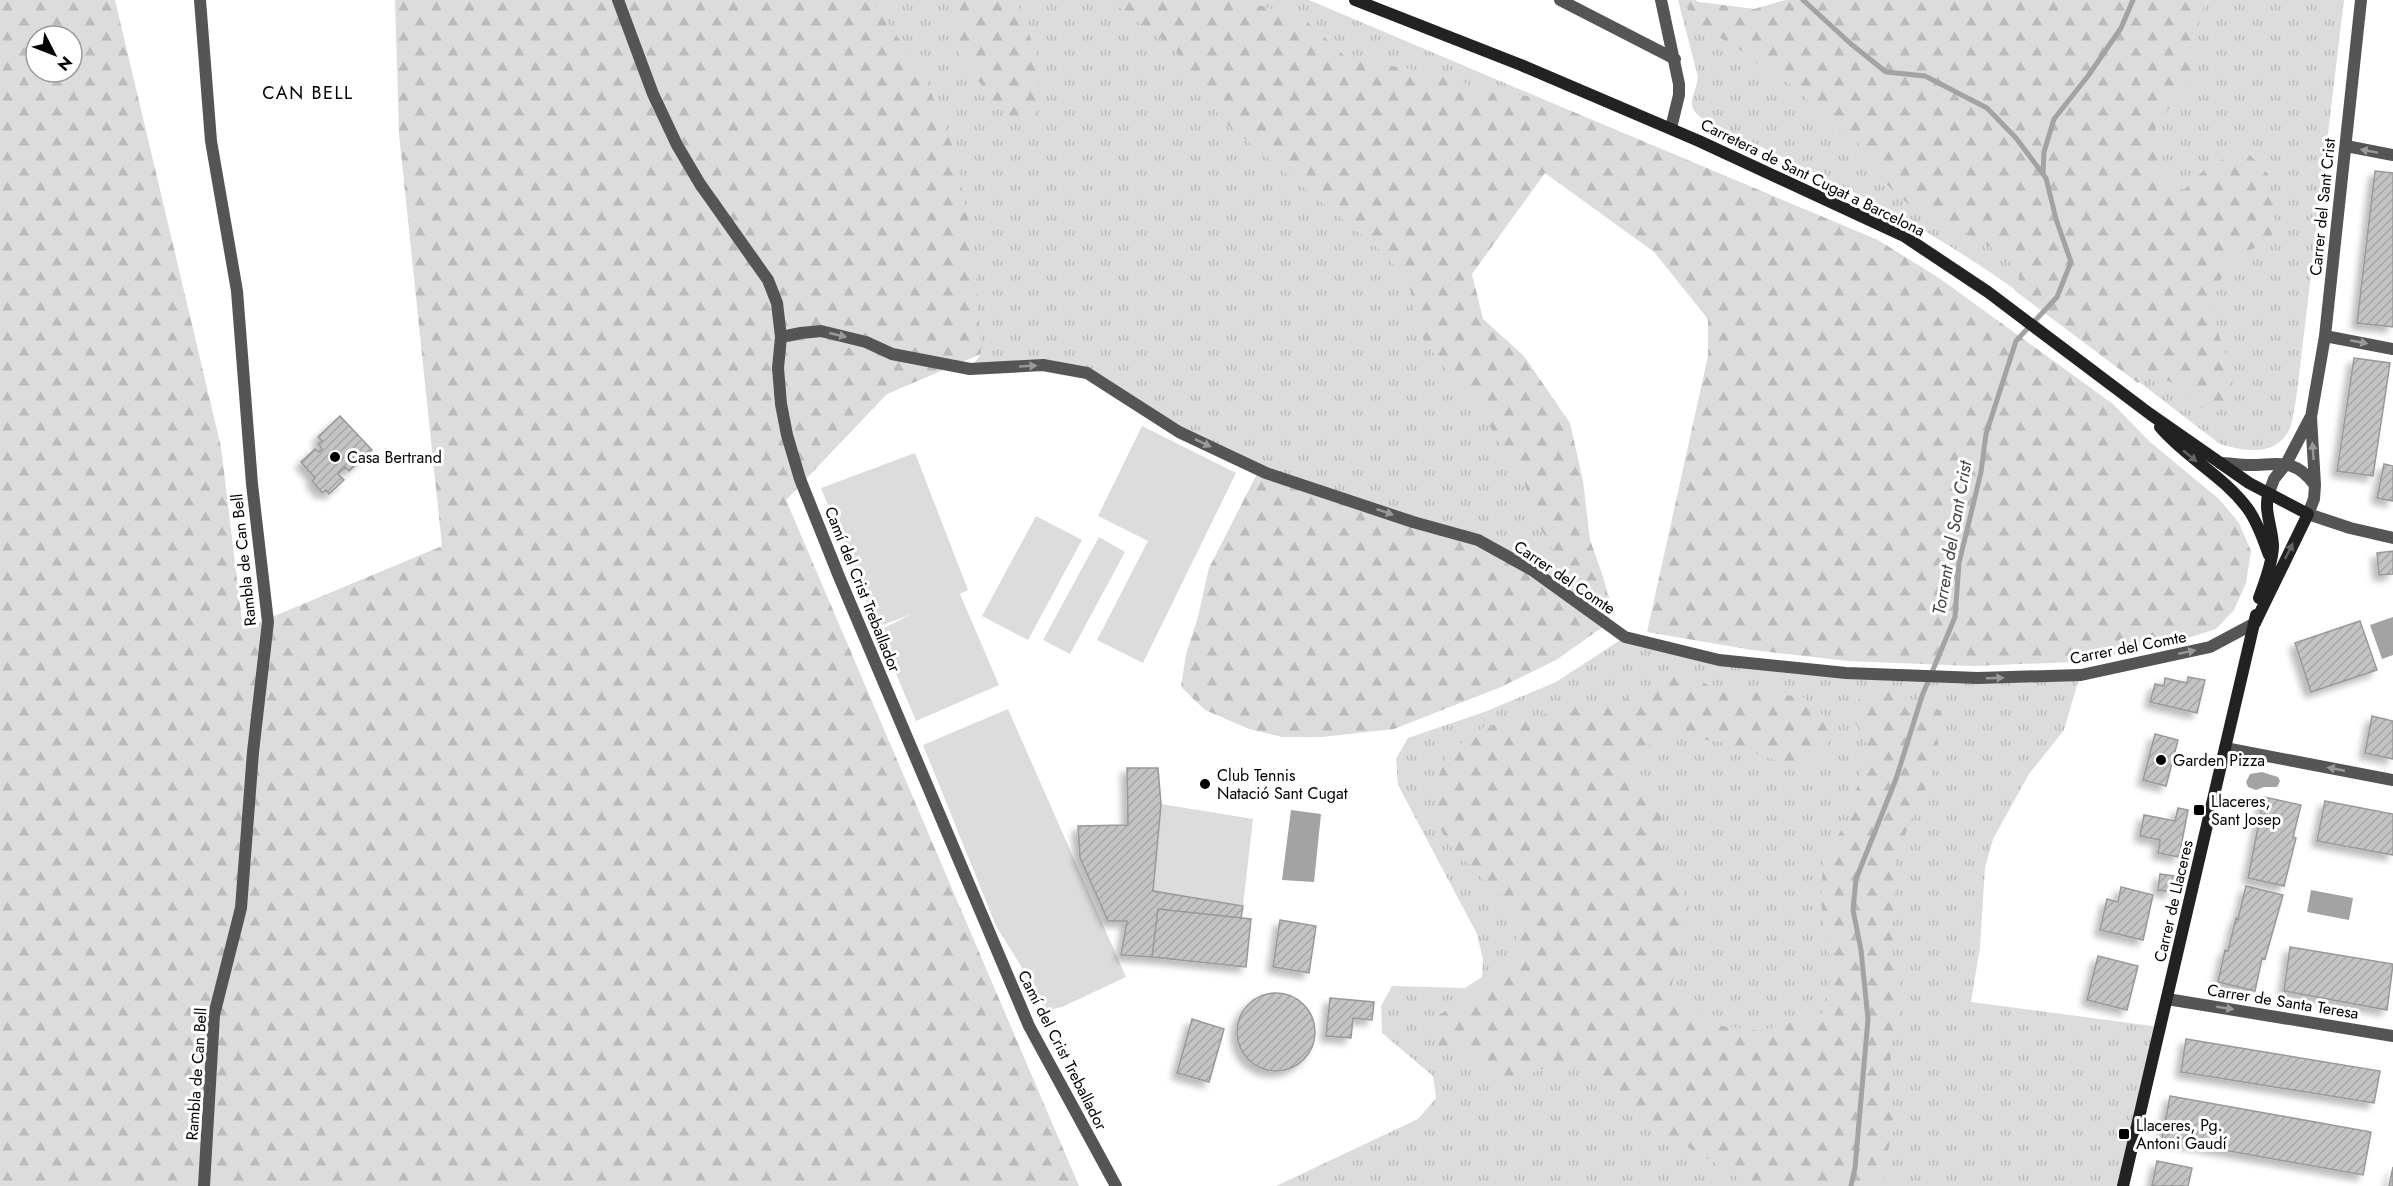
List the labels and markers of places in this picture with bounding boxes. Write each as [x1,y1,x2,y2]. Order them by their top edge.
place label: Casa Bertrand [347,446,442,469]
marker: Casa Bertrand [328,450,342,464]
place label: Garden Pizza [2173,749,2265,772]
marker: Garden Pizza [2154,753,2168,767]
place label: Club Tennis Natació Sant Cugat [1217,764,1348,805]
marker: Club Tennis Natació Sant Cugat [1198,777,1212,791]
place label: Llaceres, Sant Josep [2211,790,2281,831]
marker: Llaceres, Sant Josep [2192,803,2206,817]
place label: Llaceres, Pg. Antoni Gaudí [2136,1114,2228,1155]
marker: Llaceres, Pg. Antoni Gaudí [2117,1127,2131,1141]

